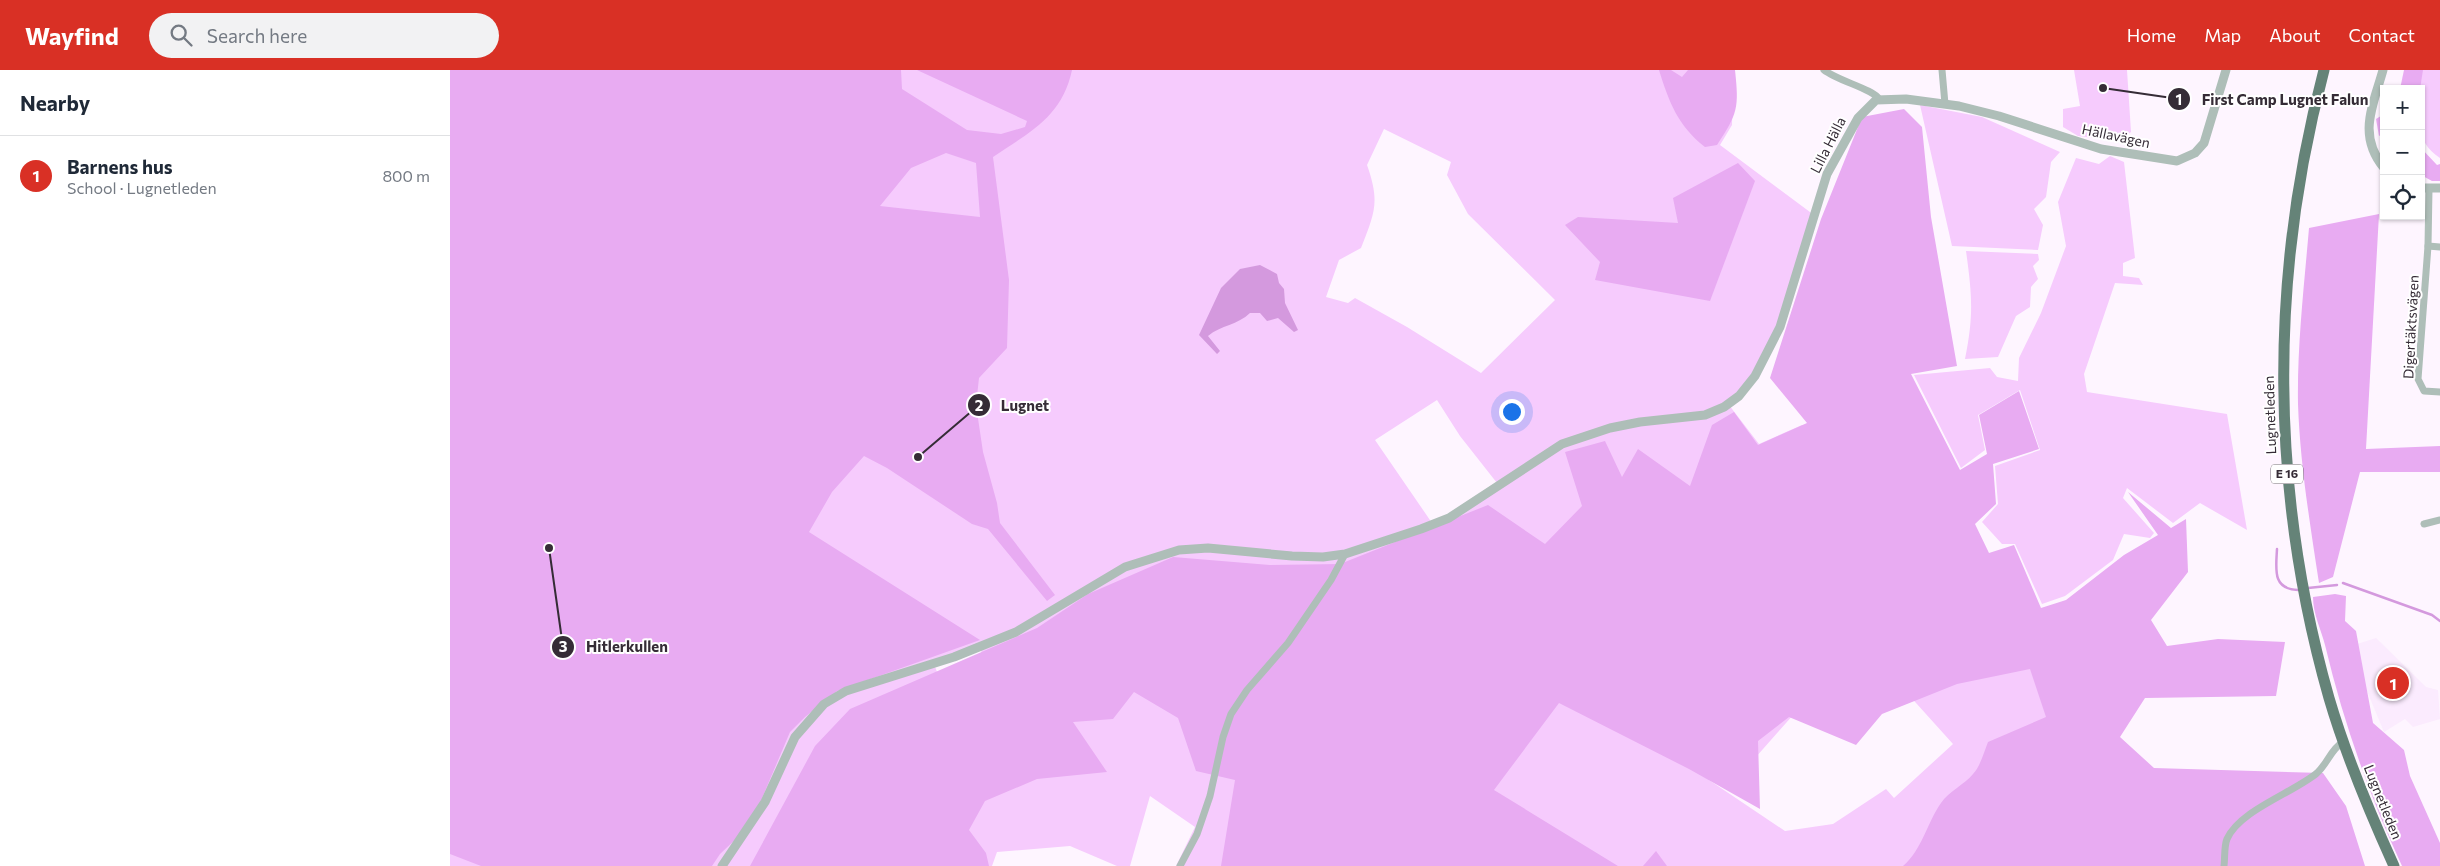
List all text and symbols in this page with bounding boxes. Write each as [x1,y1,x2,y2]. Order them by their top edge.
search box [149,13,499,58]
text: Wayfind [25,21,119,50]
icon: search [167,21,195,49]
text: Search here [207,24,307,47]
text: Home [2127,24,2176,46]
text: Map [2204,24,2241,46]
text: About [2269,24,2321,46]
text: Contact [2349,24,2415,46]
callout: First Camp Lugnet Falun [2167,84,2378,114]
map controls [2380,85,2425,220]
button: + [2380,85,2425,130]
text: Nearby [20,90,90,115]
text: 1 [2176,90,2182,108]
text: First Camp Lugnet Falun [2202,90,2368,108]
street label: Lilla Hälla [1806,114,1849,176]
street label: Hällavägen [2080,120,2152,151]
button: − [2380,130,2425,175]
text: Barnens hus [67,155,173,178]
text: 1 [32,166,40,185]
text: 800 m [382,166,430,185]
button: locate [2380,175,2425,220]
text: School · Lugnetleden [67,178,217,197]
street label: Digertäktsvägen [2399,275,2422,379]
street label: Lugnetleden [2260,375,2279,455]
callout: Lugnet [966,390,1060,420]
text: 2 [975,396,983,414]
text: Lugnet [1001,396,1049,414]
your location [1499,399,1525,425]
road number: E 16 [2271,464,2303,484]
callout: Hitlerkullen [551,632,678,662]
text: 3 [559,637,568,655]
text: Hitlerkullen [586,637,668,655]
pin: 1 [2377,664,2409,702]
street label: Lugnetleden [2361,762,2406,842]

